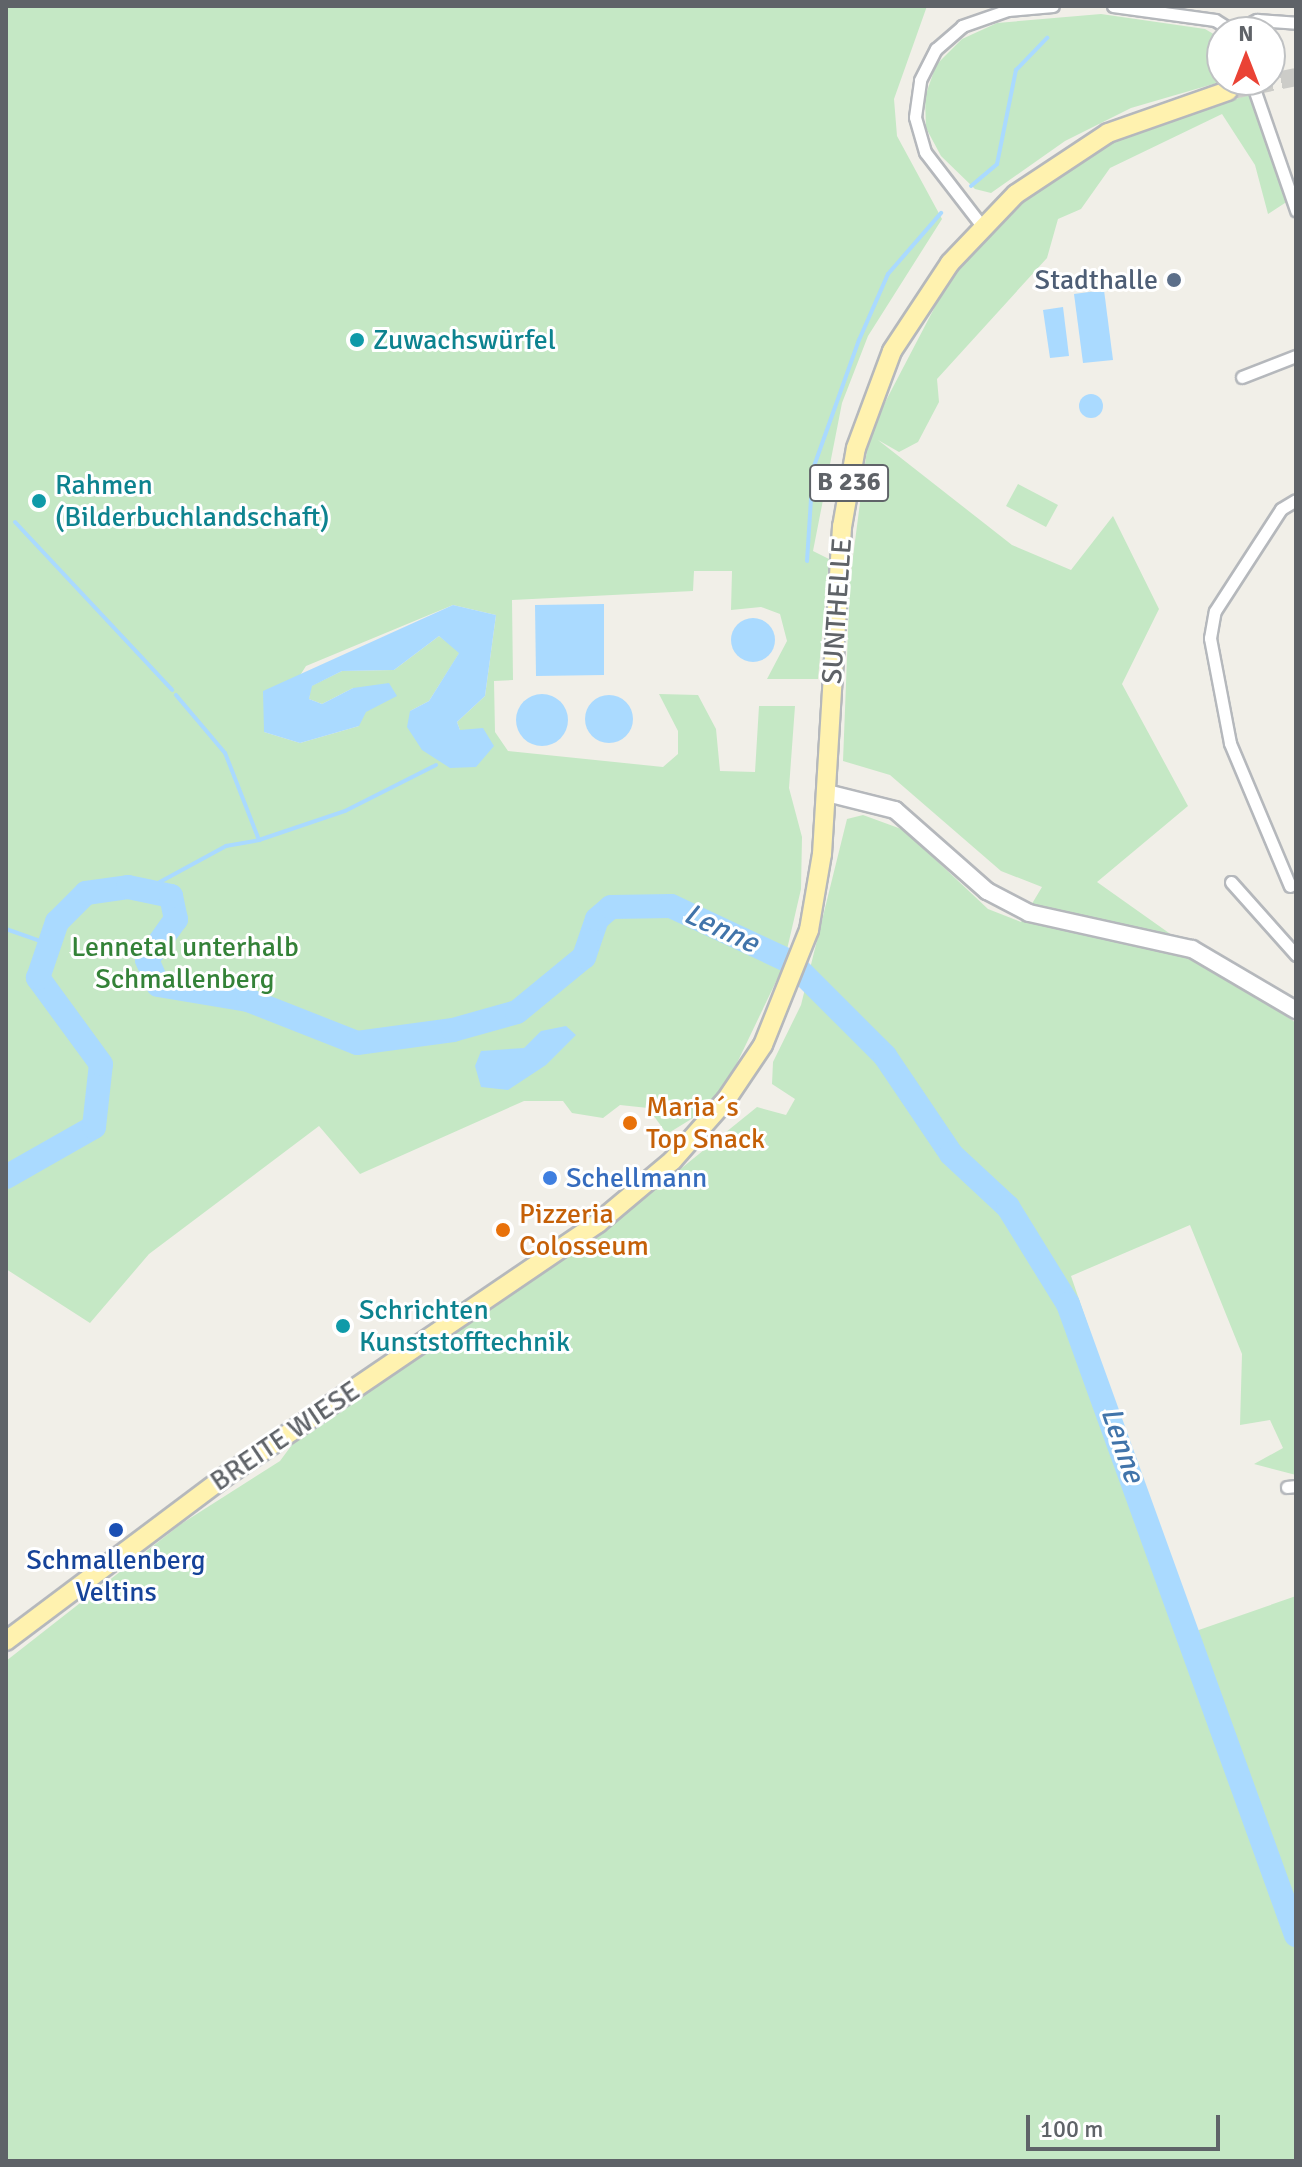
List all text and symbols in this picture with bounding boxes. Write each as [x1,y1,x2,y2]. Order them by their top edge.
north arrow [1206,16,1286,96]
text: N [1238,20,1254,47]
place label: Stadthalle [1035,263,1158,297]
marker: Stadthalle [1165,271,1183,289]
place label: Zuwachswürfel [373,323,556,357]
marker: Zuwachswürfel [348,331,366,349]
road number: B 236 [809,461,889,505]
place label: Rahmen (Bilderbuchlandschaft) [55,468,330,534]
marker: Rahmen (Bilderbuchlandschaft) [30,492,48,510]
street label: SUNTHELLE [815,537,859,685]
water label: Lenne [678,896,764,962]
park label: Lennetal unterhalb Schmallenberg [71,930,299,996]
place label: Maria´s Top Snack [646,1090,765,1156]
marker: Maria´s Top Snack [621,1114,639,1132]
place label: Schellmann [566,1161,707,1195]
marker: Schellmann [541,1169,559,1187]
place label: Pizzeria Colosseum [519,1197,649,1263]
marker: Pizzeria Colosseum [494,1221,512,1239]
place label: Schrichten Kunststofftechnik [359,1293,570,1359]
marker: Schrichten Kunststofftechnik [334,1317,352,1335]
street label: BREITE WIESE [204,1374,366,1498]
water label: Lenne [1092,1402,1152,1488]
marker: Schmallenberg Veltins [107,1521,125,1539]
place label: Schmallenberg Veltins [26,1543,206,1609]
scale bar [1030,2099,1224,2149]
text: 100 m [1040,2114,1103,2144]

